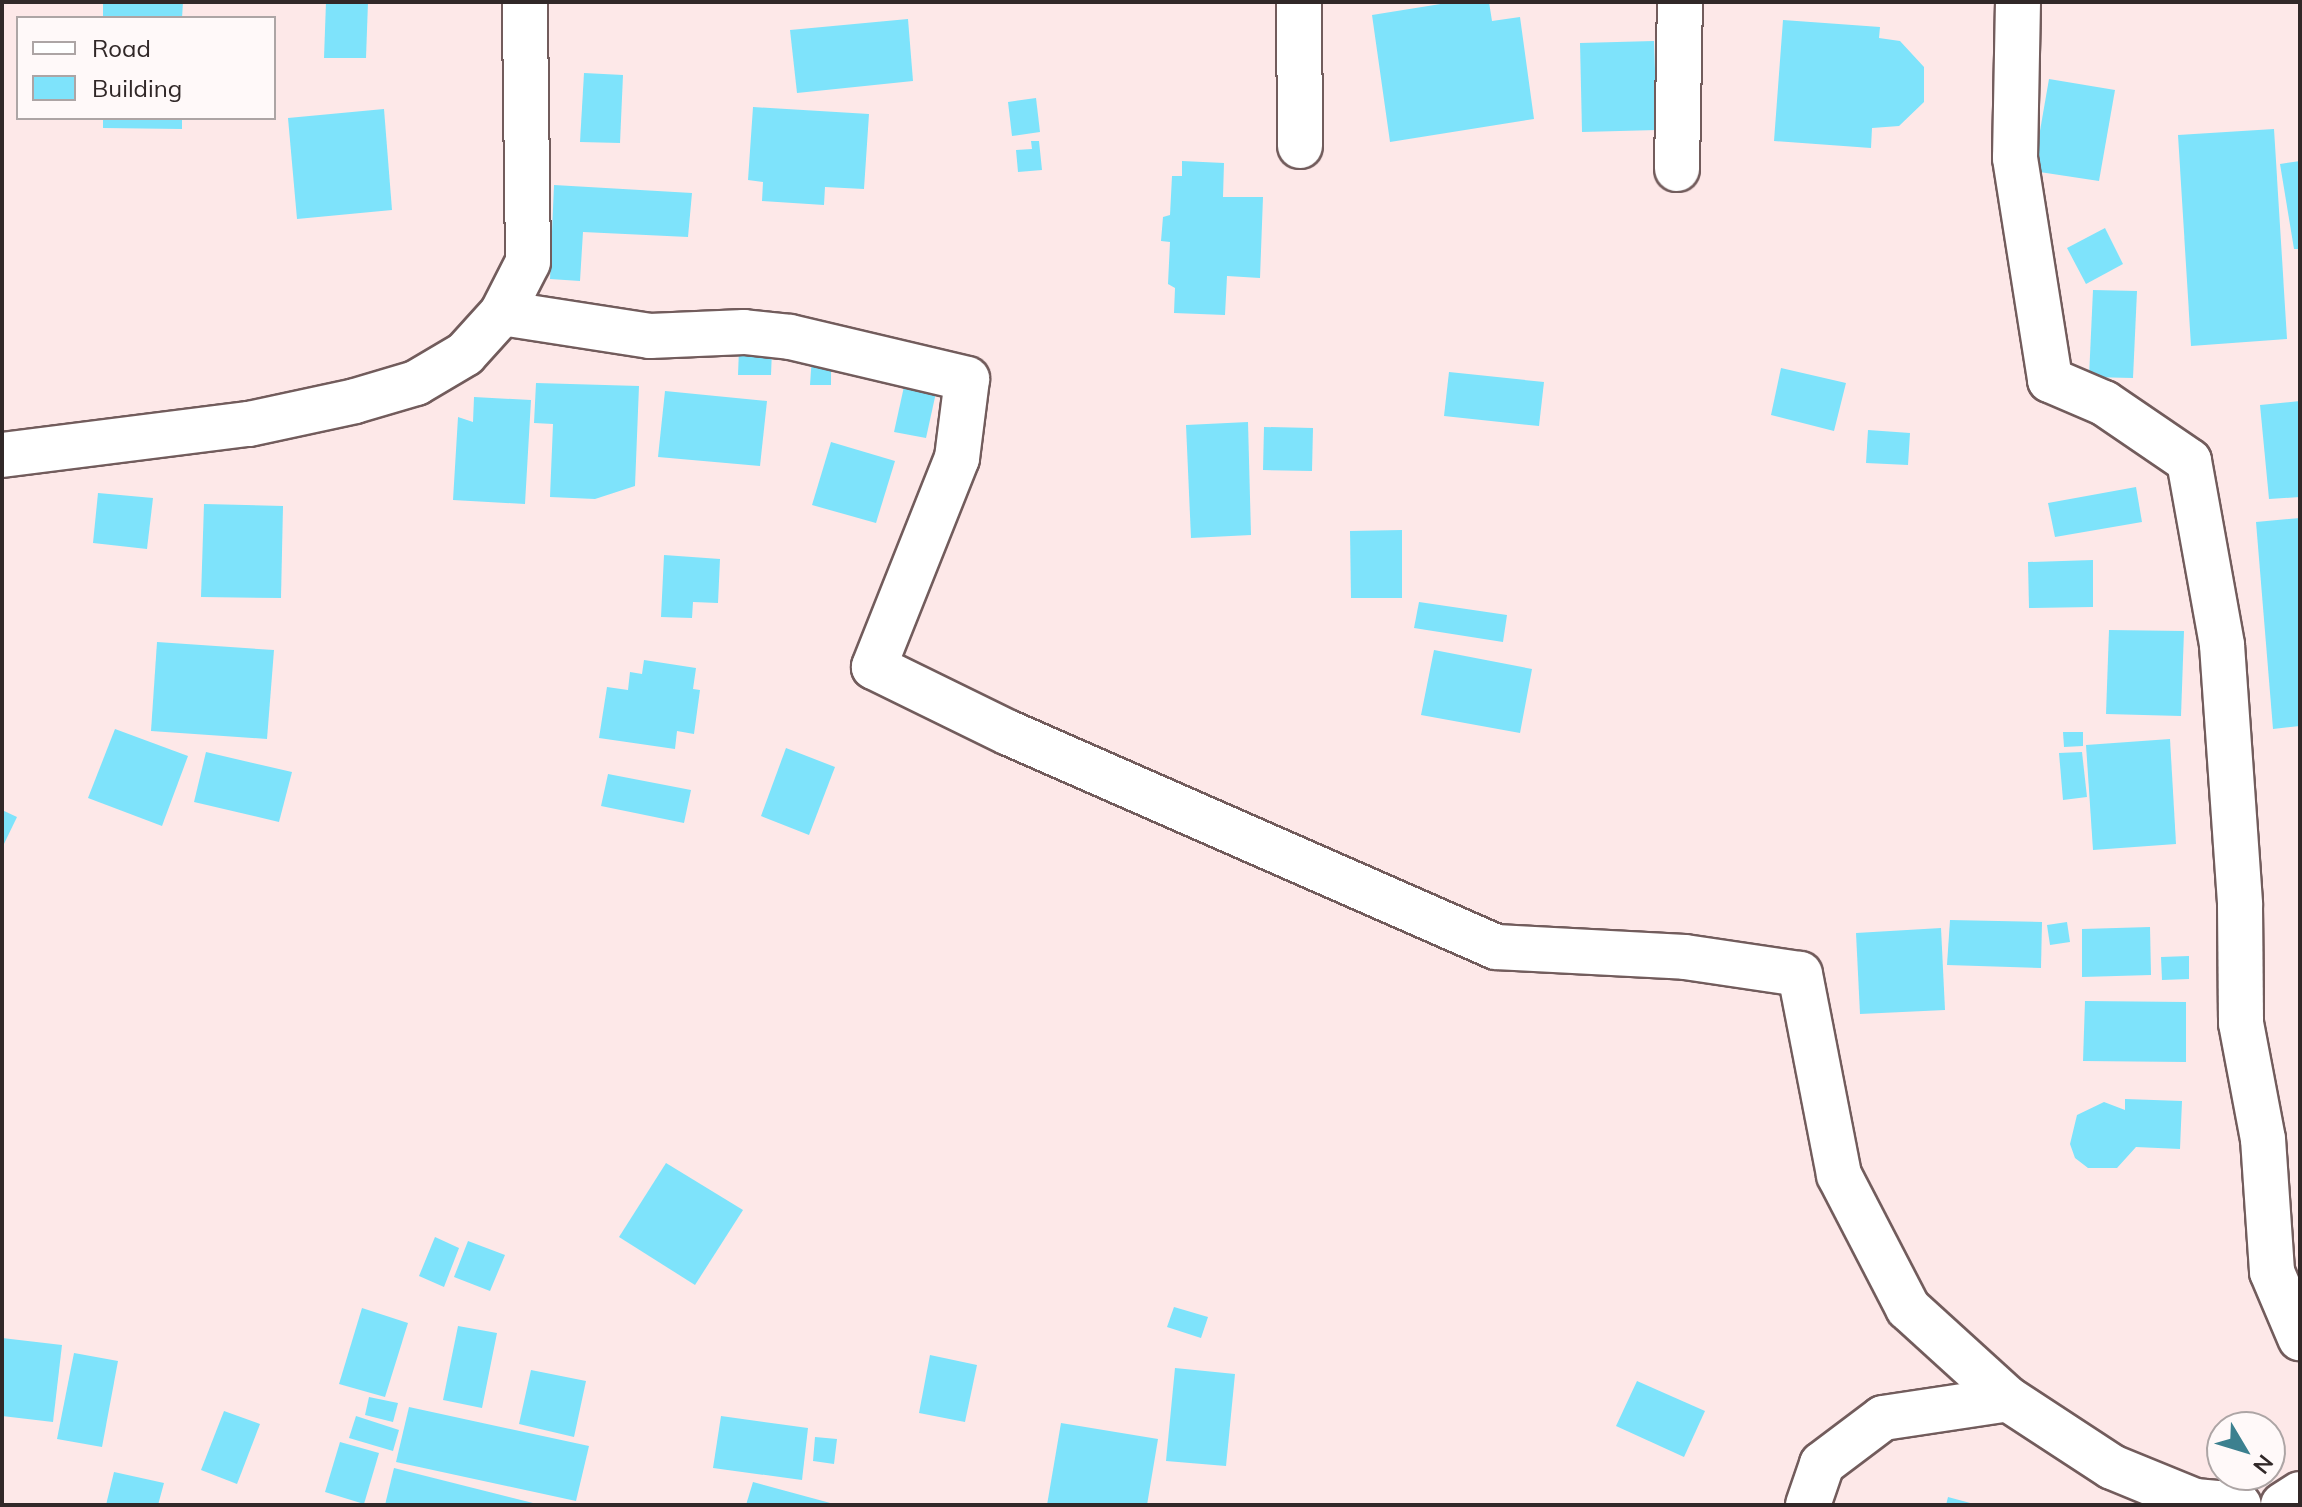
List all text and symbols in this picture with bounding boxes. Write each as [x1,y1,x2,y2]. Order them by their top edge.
legend [16,16,276,120]
text: Road [92,33,151,63]
text: Building [92,73,182,103]
north arrow [2206,1411,2286,1491]
text: N [2247,1449,2279,1480]

